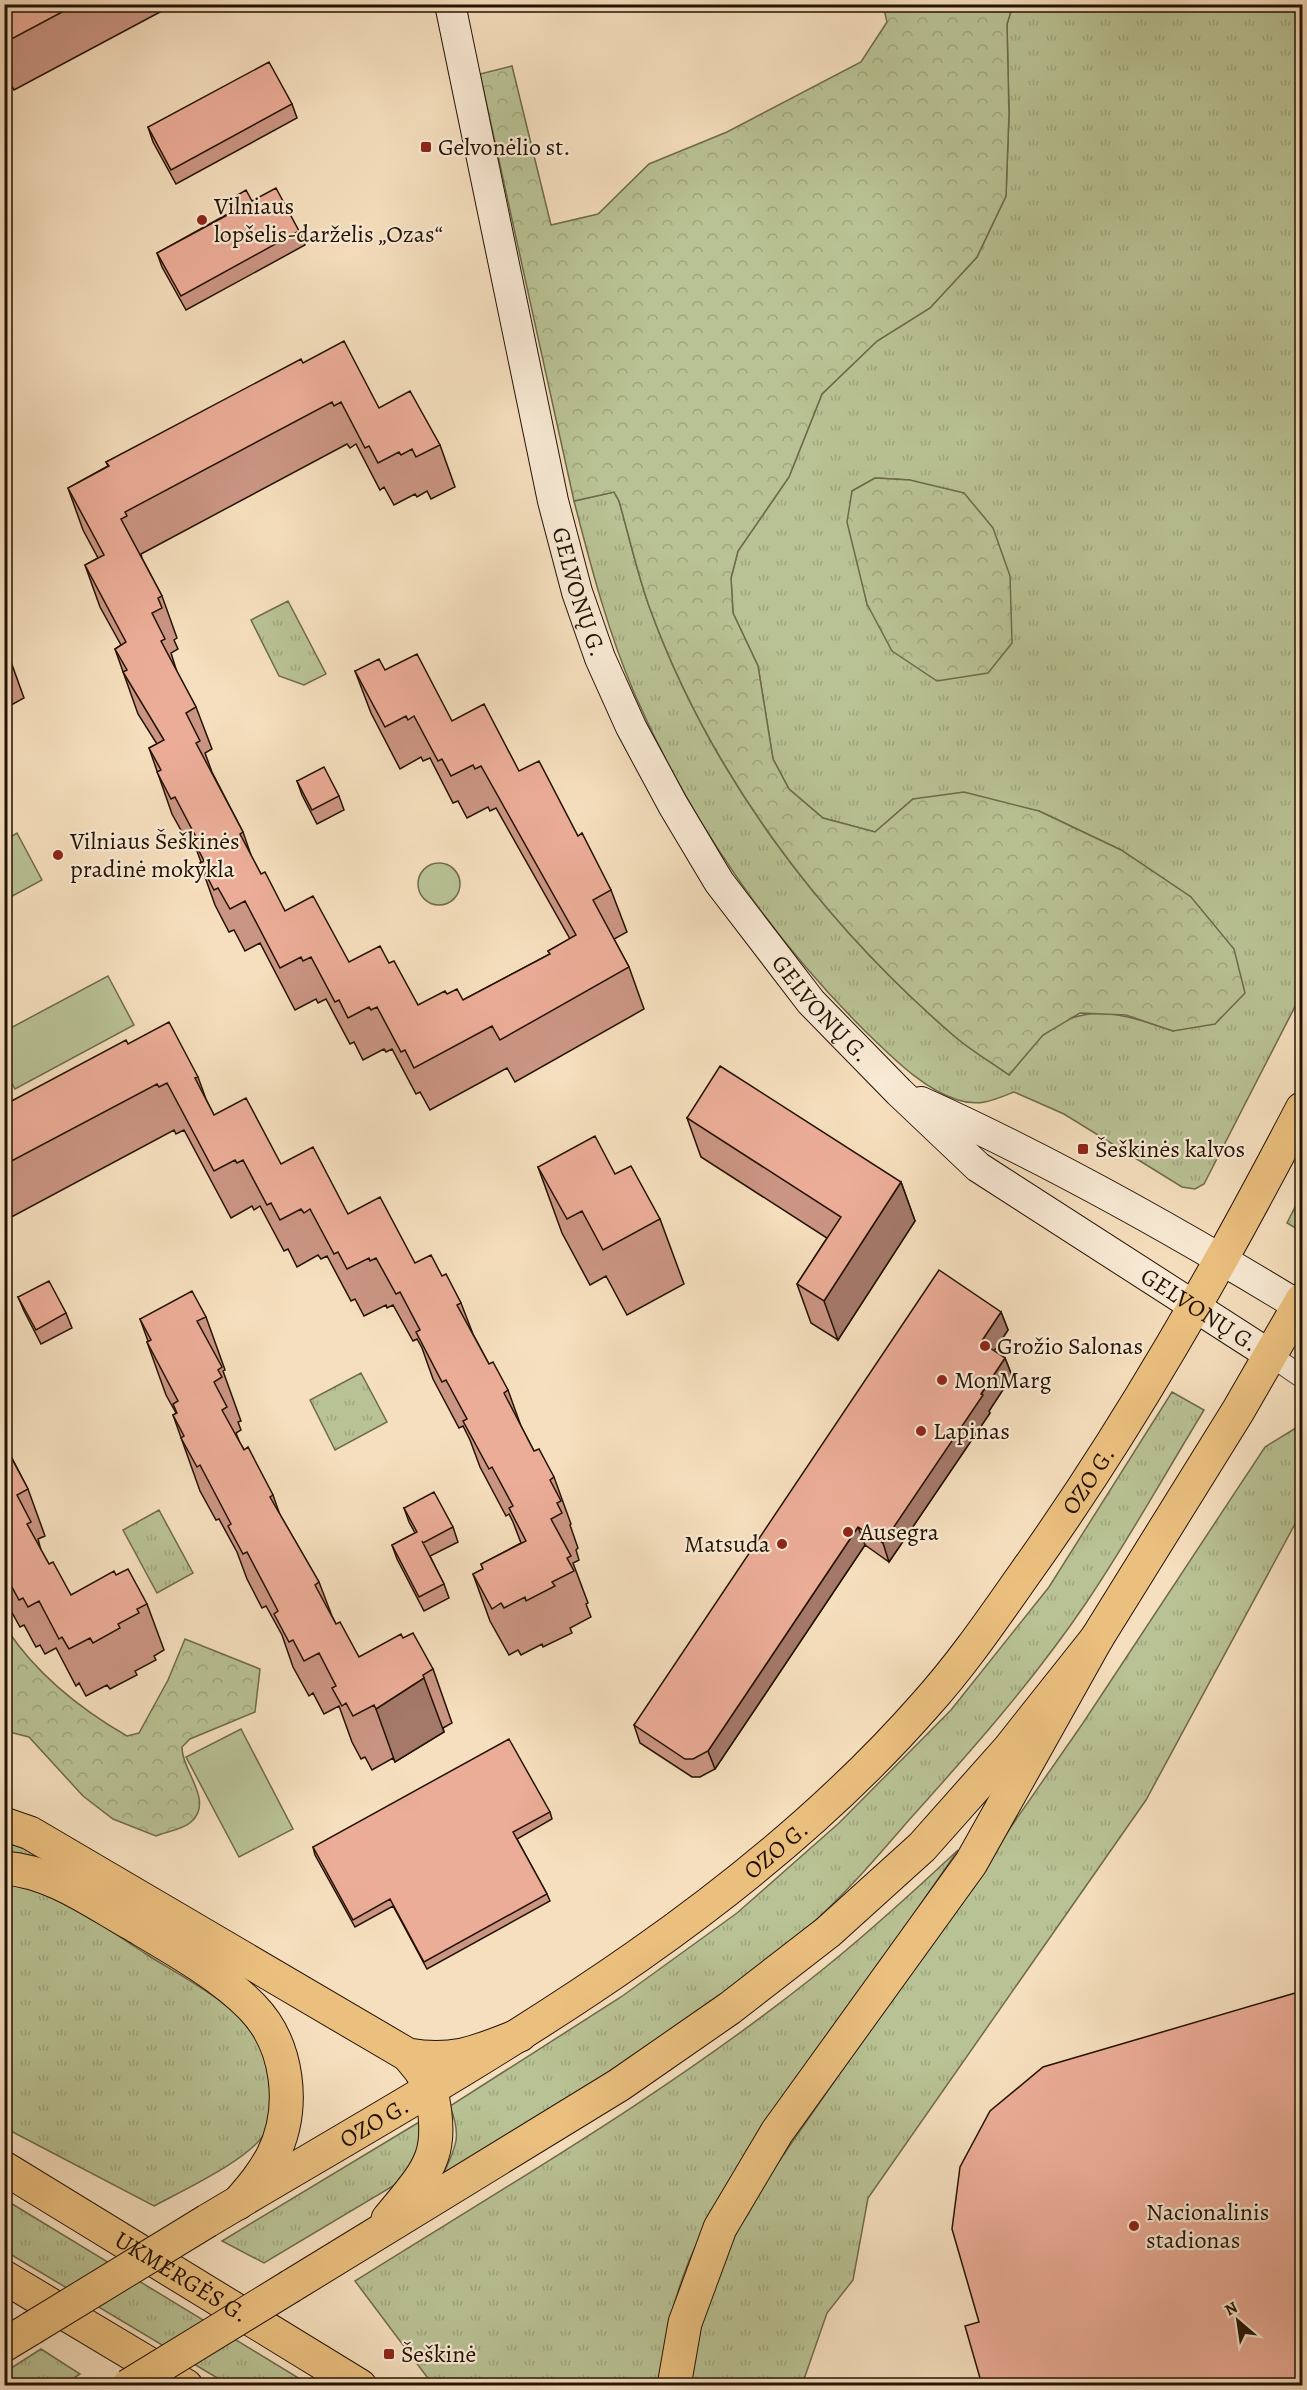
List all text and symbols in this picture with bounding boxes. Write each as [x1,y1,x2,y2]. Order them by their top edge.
place label: Gelvonėlio st. [438,131,571,163]
marker: Gelvonėlio st. [419,140,433,154]
place label: Vilniaus lopšelis-darželis „Ozas“ [213,190,443,250]
marker: Vilniaus lopšelis-darželis „Ozas“ [195,213,209,227]
street label: GELVONŲ G. [545,524,614,661]
place label: Vilniaus Šeškinės pradinė mokykla [69,825,240,885]
marker: Vilniaus Šeškinės pradinė mokykla [51,848,65,862]
street label: GELVONŲ G. [765,948,877,1069]
place label: Šeškinės kalvos [1095,1133,1245,1165]
marker: Šeškinės kalvos [1076,1142,1090,1156]
street label: GELVONŲ G. [1135,1260,1264,1359]
place label: Grožio Salonas [997,1330,1143,1362]
marker: Grožio Salonas [978,1339,992,1353]
place label: MonMarg [954,1364,1051,1396]
marker: MonMarg [935,1373,949,1387]
place label: Lapinas [933,1415,1010,1447]
marker: Lapinas [914,1424,928,1438]
street label: OZO G. [1054,1440,1122,1521]
place label: Ausegra [859,1516,940,1548]
marker: Ausegra [841,1525,855,1539]
place label: Matsuda [684,1528,771,1560]
marker: Matsuda [775,1537,789,1551]
street label: OZO G. [737,1814,815,1886]
street label: OZO G. [334,2090,415,2155]
place label: Nacionalinis stadionas [1146,2196,1269,2256]
marker: Nacionalinis stadionas [1127,2219,1141,2233]
street label: UKMERGĖS G. [108,2223,254,2330]
north arrow [1208,2291,1268,2351]
text: N [1221,2296,1242,2321]
place label: Šeškinė [401,2338,476,2370]
marker: Šeškinė [382,2347,396,2361]

